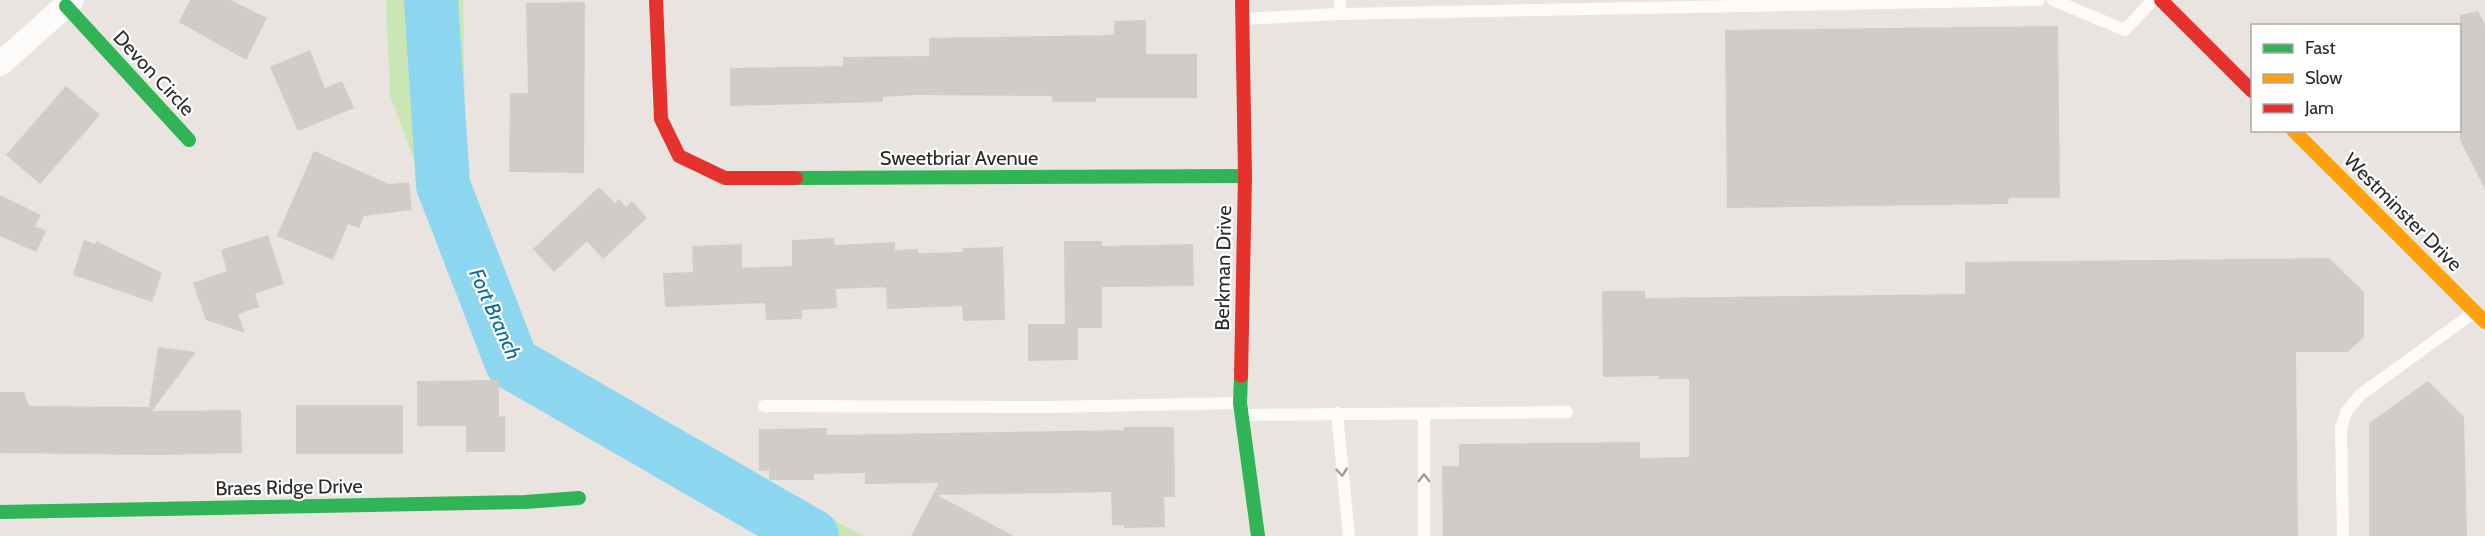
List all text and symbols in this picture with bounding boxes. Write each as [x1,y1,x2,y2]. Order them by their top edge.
legend [2251,24,2461,132]
street label: Devon Circle [108,25,200,121]
text: Fast [2305,37,2336,59]
text: Slow [2305,67,2342,89]
text: Jam [2304,97,2334,119]
street label: Sweetbriar Avenue [880,146,1038,170]
street label: Westminster Drive [2339,148,2467,276]
street label: Berkman Drive [1210,205,1236,331]
water label: Fort Branch [464,264,527,363]
one-way arrow [1335,467,1348,476]
one-way arrow [1418,473,1430,482]
street label: Braes Ridge Drive [215,474,363,500]

